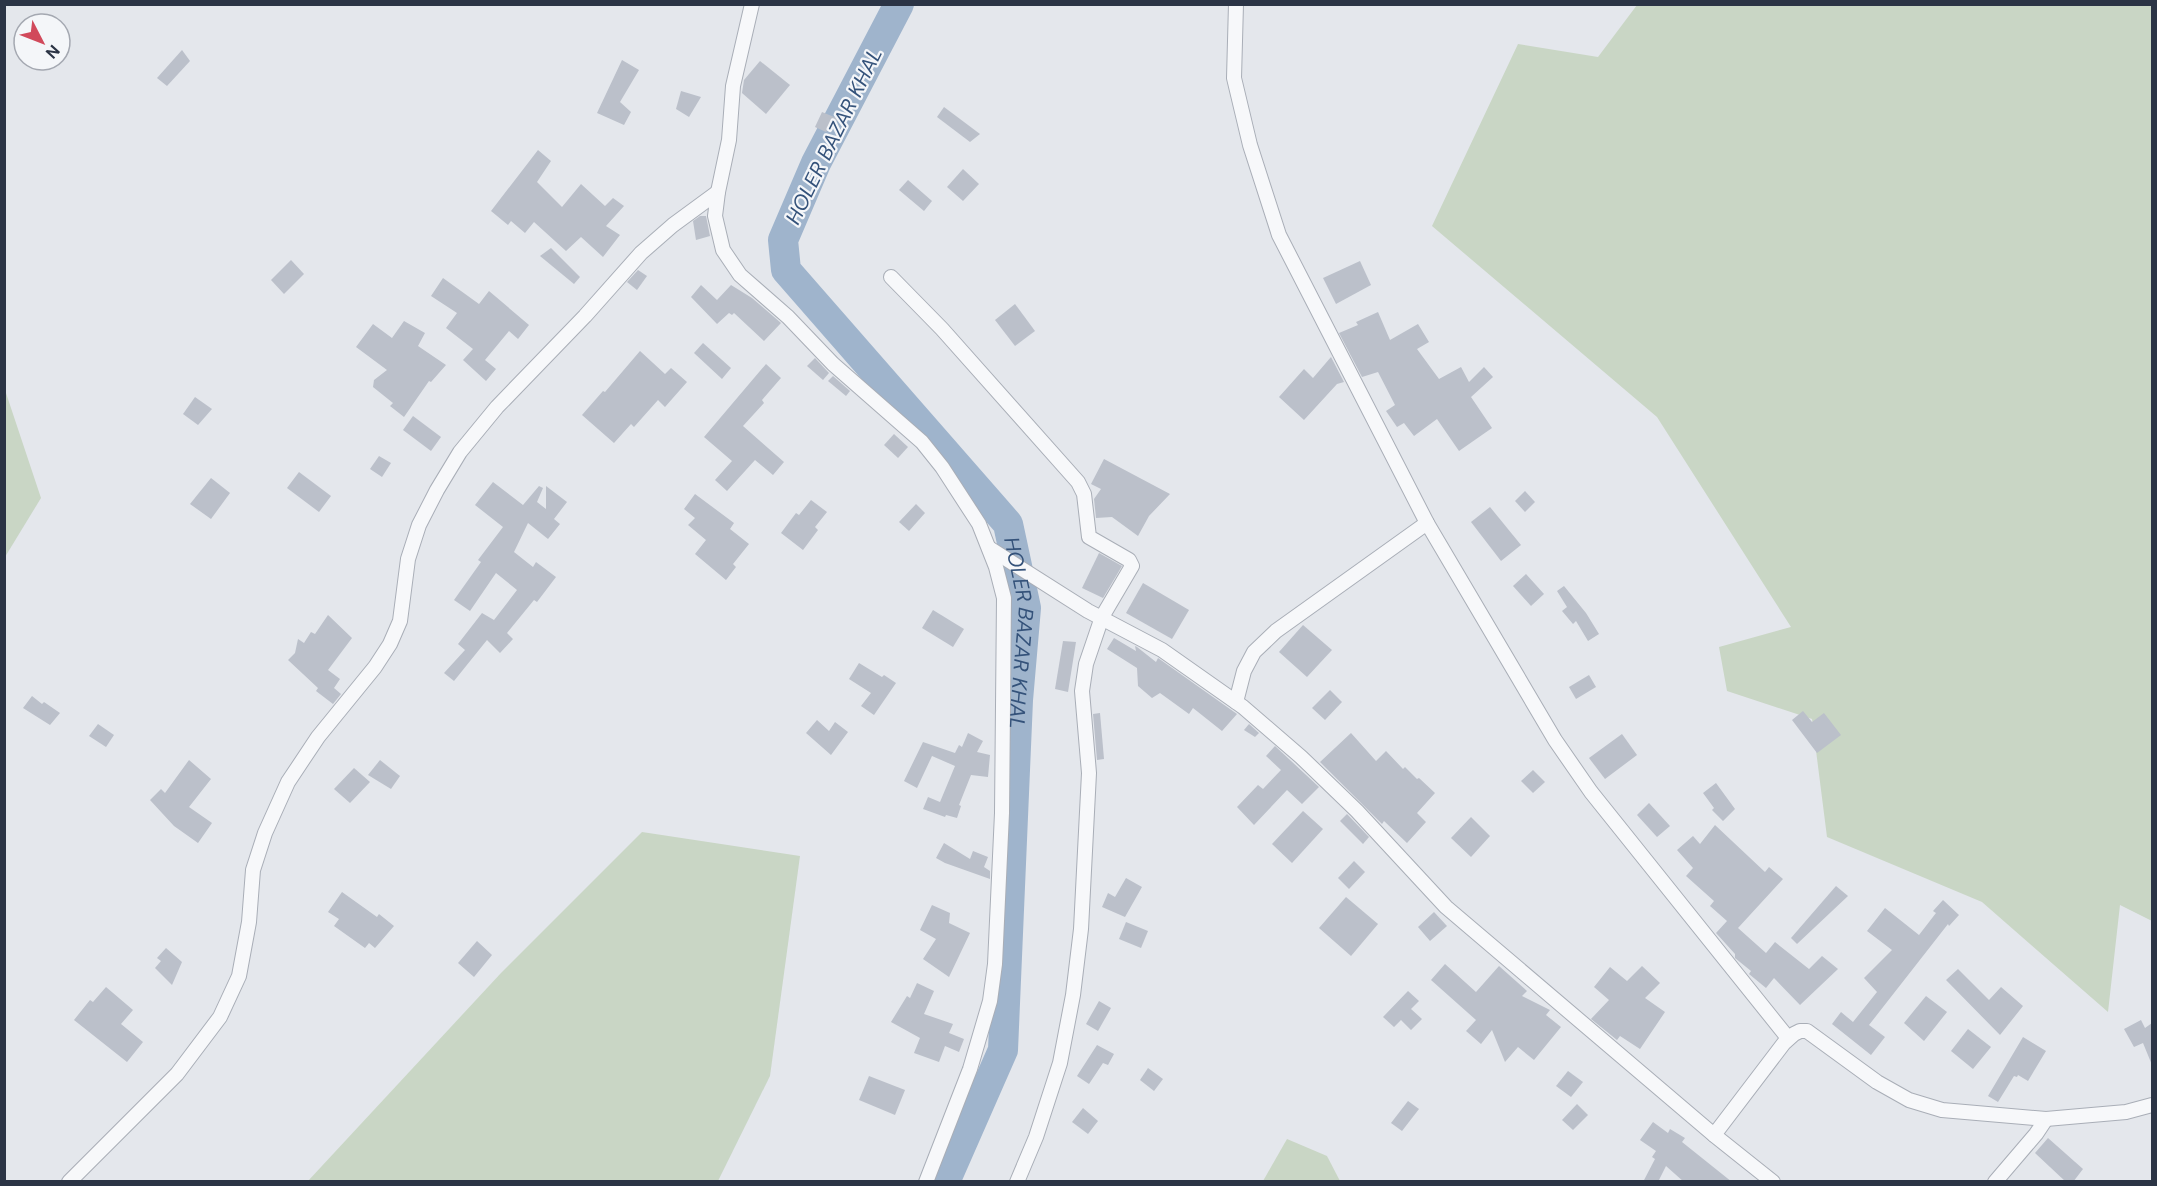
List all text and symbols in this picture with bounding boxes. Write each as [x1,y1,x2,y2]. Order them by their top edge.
north arrow [12,12,72,72]
text: N [41,40,64,63]
water label: HOLER BAZAR KHAL [779,43,889,229]
water label: HOLER BAZAR KHAL [997,534,1040,729]

